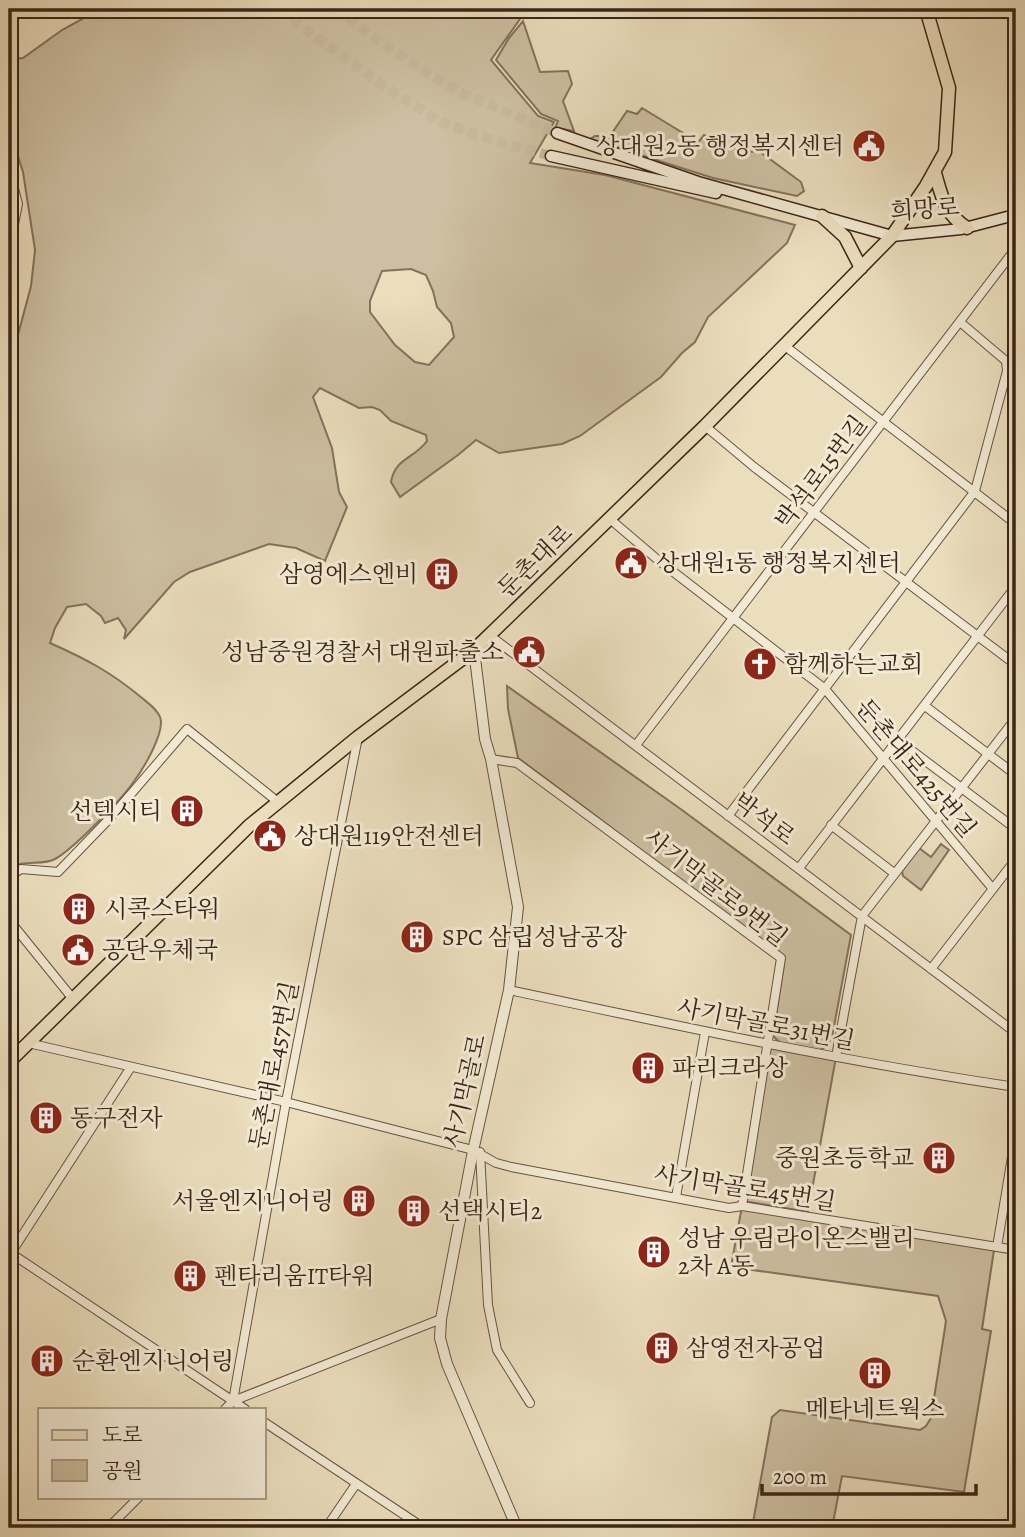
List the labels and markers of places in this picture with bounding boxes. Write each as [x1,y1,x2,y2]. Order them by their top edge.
public building icon: 상대원2동 행정복지센터 [850,127,888,165]
place label: 상대원2동 행정복지센터 [596,130,844,162]
public building icon: 상대원1동 행정복지센터 [612,544,650,582]
place label: 상대원1동 행정복지센터 [656,547,901,579]
building icon: 삼영에스엔비 [423,555,461,593]
place label: 삼영에스엔비 [279,558,418,590]
public building icon: 성남중원경찰서 대원파출소 [510,633,548,671]
place label: 성남중원경찰서 대원파출소 [221,636,504,668]
church icon: 함께하는교회 [741,645,779,683]
place label: 함께하는교회 [784,648,923,680]
building icon: 선텍시티 [168,792,206,830]
place label: 선텍시티 [69,795,162,827]
public building icon: 상대원119안전센터 [251,817,289,855]
place label: 상대원119안전센터 [294,820,484,852]
building icon: 시콕스타워 [60,890,98,928]
place label: 시콕스타워 [104,893,220,925]
building icon: SPC 삼립성남공장 [398,918,436,956]
place label: SPC 삼립성남공장 [442,921,628,953]
public building icon: 공단우체국 [59,931,97,969]
place label: 공단우체국 [102,934,218,966]
building icon: 파리크라상 [629,1049,667,1087]
place label: 파리크라상 [672,1052,789,1084]
building icon: 동구전자 [27,1099,65,1137]
place label: 동구전자 [70,1102,163,1134]
building icon: 중원초등학교 [920,1139,958,1177]
place label: 중원초등학교 [775,1142,914,1174]
building icon: 서울엔지니어링 [340,1182,378,1220]
place label: 서울엔지니어링 [172,1185,334,1217]
building icon: 선택시티2 [395,1192,433,1230]
place label: 선택시티2 [438,1195,542,1227]
place label: 성남 우림라이온스밸리 2차 A동 [678,1222,915,1282]
building icon: 성남 우림라이온스밸리 2차 A동 [635,1233,673,1271]
building icon: 펜타리움IT타워 [171,1257,209,1295]
place label: 펜타리움IT타워 [214,1260,374,1292]
building icon: 삼영전자공업 [643,1329,681,1367]
place label: 삼영전자공업 [686,1332,825,1364]
building icon: 순환엔지니어링 [28,1342,66,1380]
place label: 순환엔지니어링 [72,1345,234,1377]
building icon: 메타네트웍스 [856,1354,894,1392]
place label: 메타네트웍스 [805,1393,945,1425]

